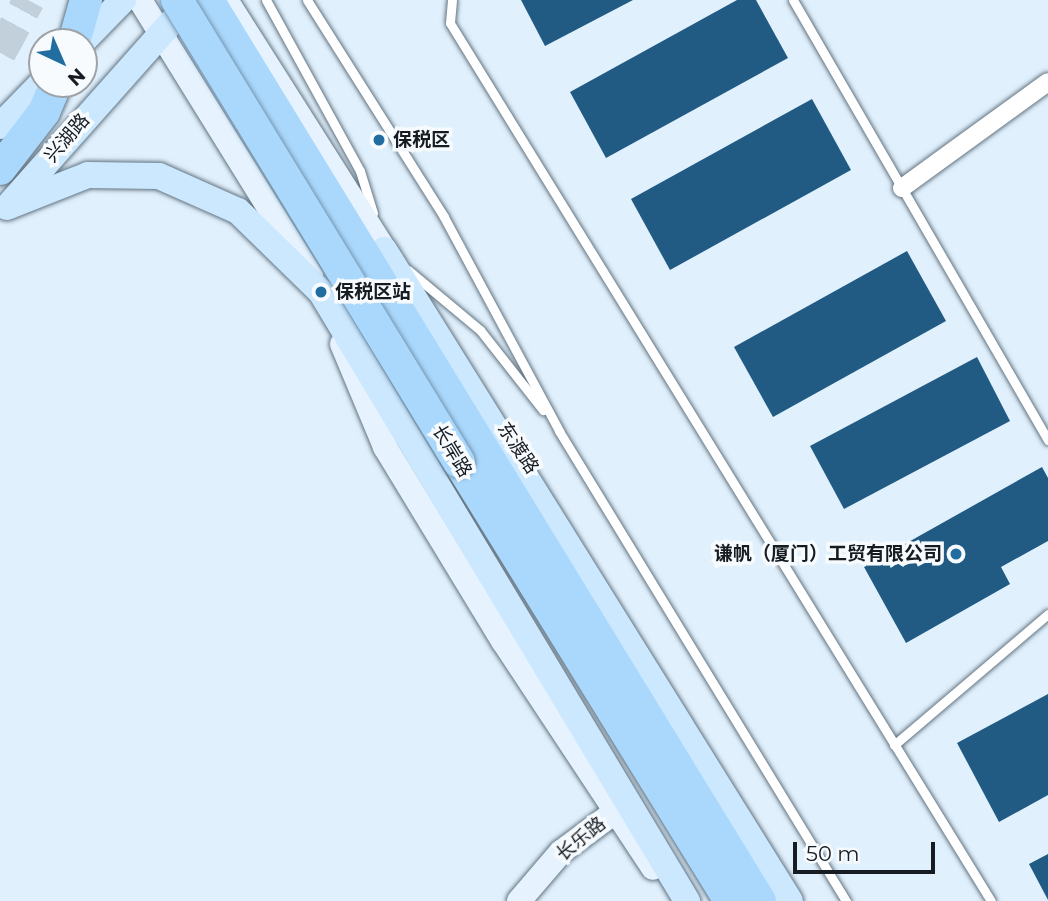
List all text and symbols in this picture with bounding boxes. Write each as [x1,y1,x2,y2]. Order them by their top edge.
north arrow [28,28,98,98]
text: N [63,63,90,91]
street label: 兴湖路 [40,109,94,167]
place label: 保税区 [393,129,450,151]
marker: 保税区 [371,132,387,148]
place label: 保税区站 [335,281,411,303]
marker: 保税区站 [313,284,329,300]
street label: 东渡路 [493,418,543,478]
street label: 长岸路 [428,421,476,481]
place label: 谦帆（厦门）工贸有限公司 [714,543,942,565]
marker: 谦帆（厦门）工贸有限公司 [948,546,964,562]
street label: 长乐路 [552,812,610,866]
scale bar [796,828,938,872]
text: 50 m [806,841,860,866]

